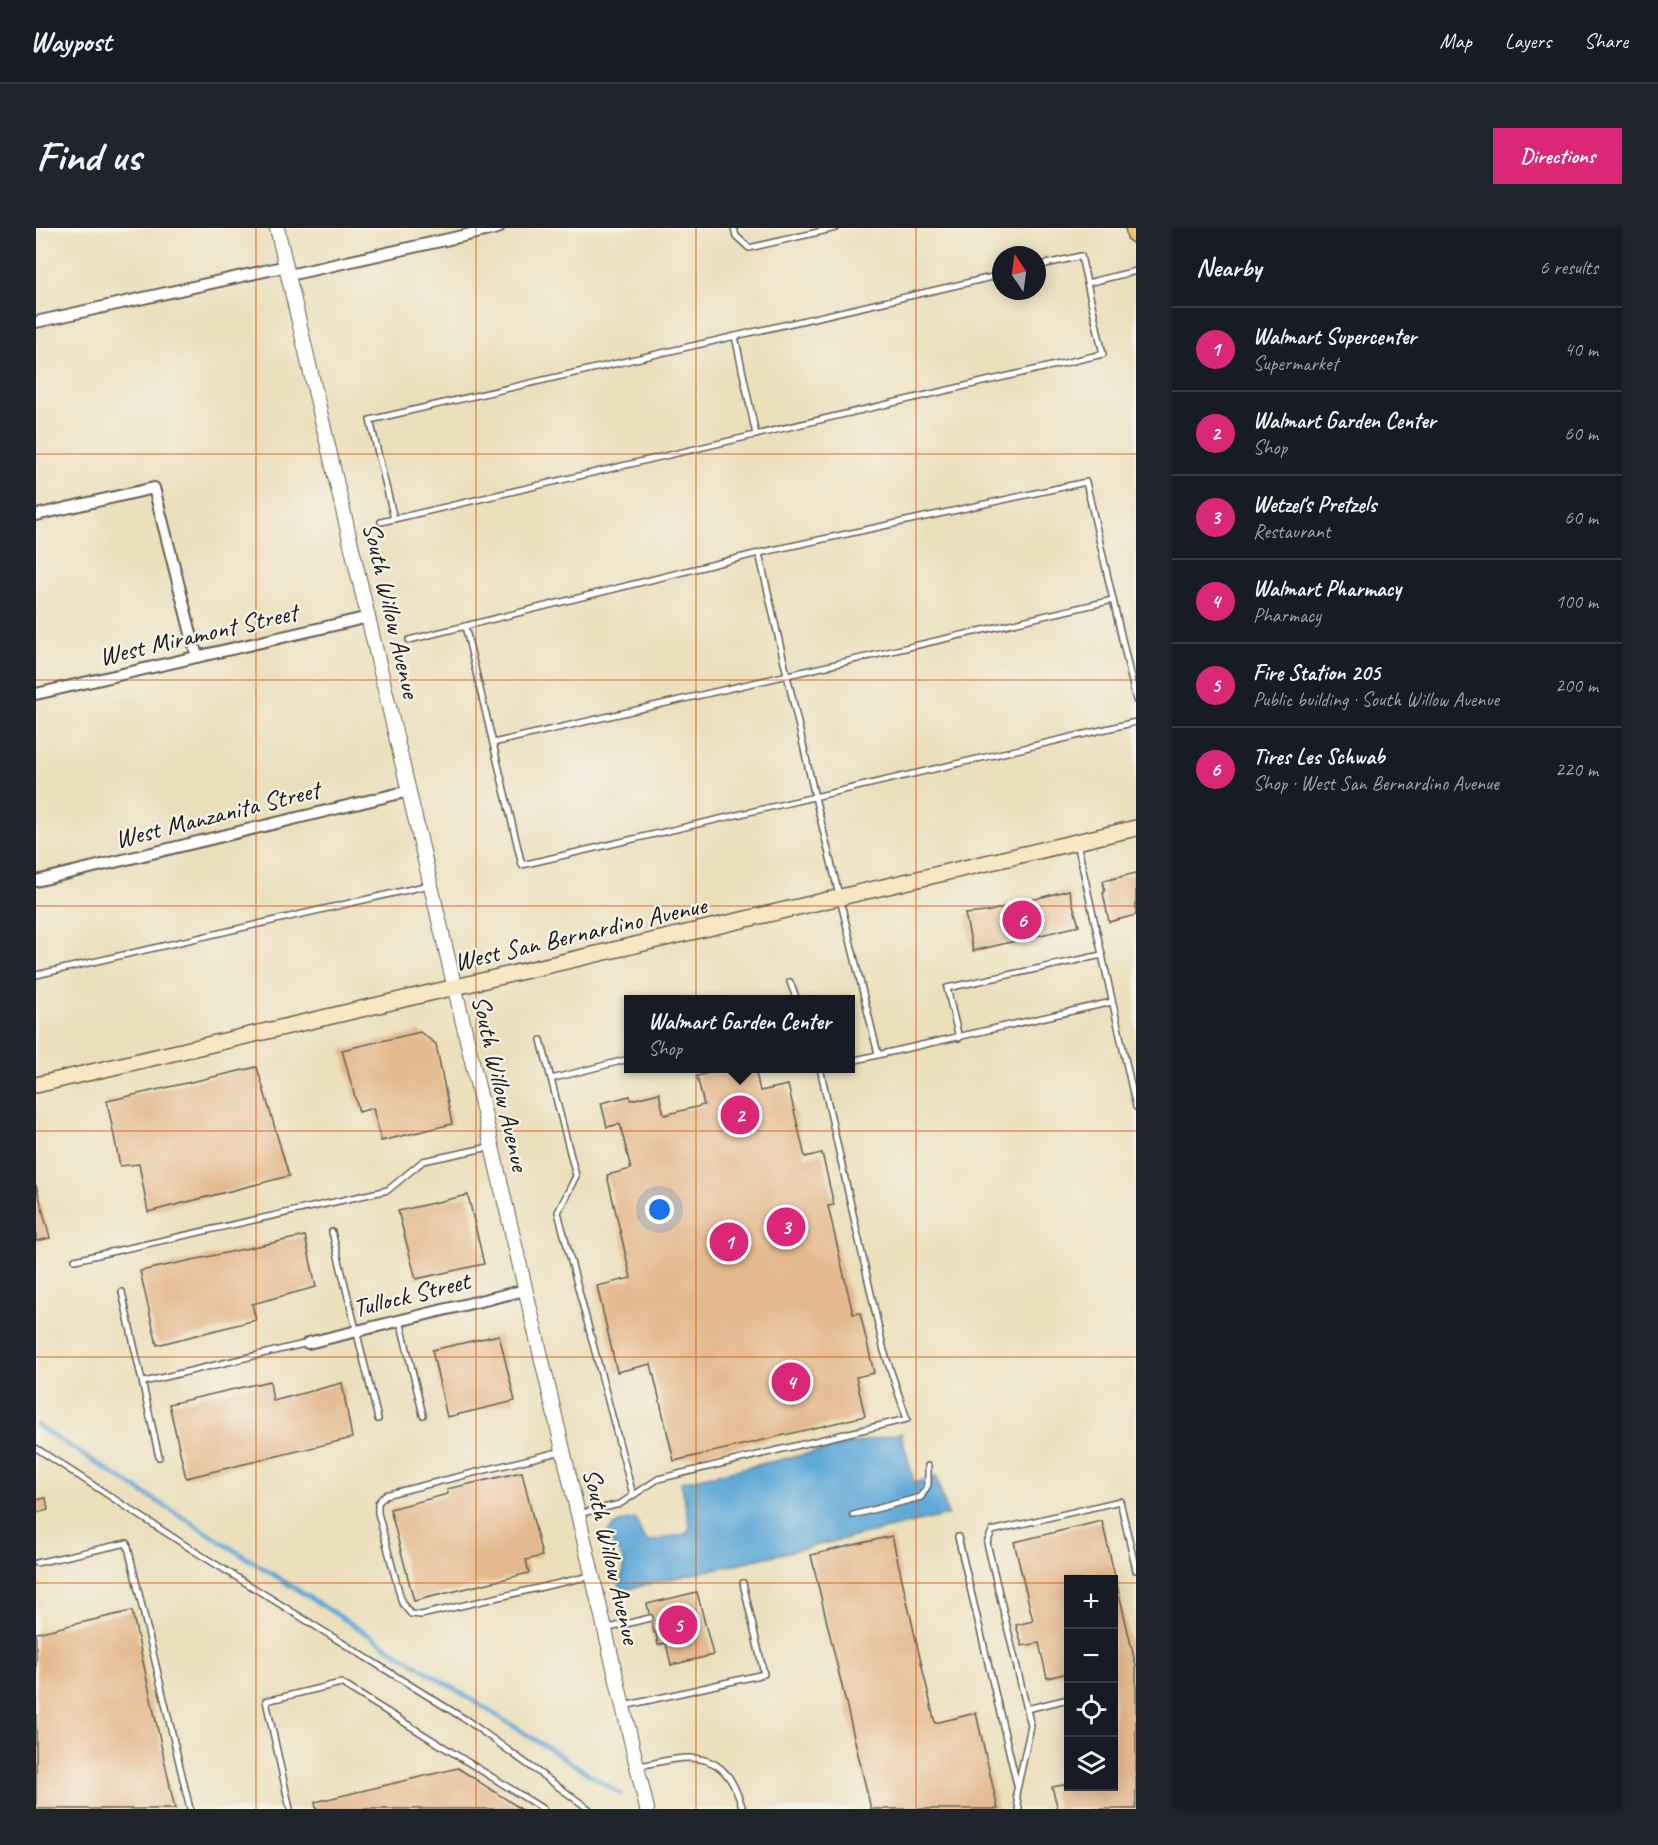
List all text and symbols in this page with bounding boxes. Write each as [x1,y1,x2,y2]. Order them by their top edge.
text: Waypost [30,24,111,59]
text: Map [1439,28,1472,54]
text: Layers [1505,28,1551,54]
text: Share [1584,28,1628,54]
button: Directions [1493,128,1622,184]
text: Find us [36,130,141,183]
north arrow [992,246,1046,300]
text: Nearby [1196,251,1261,284]
text: 6 results [1539,255,1598,280]
text: Walmart Supercenter [1253,323,1416,351]
text: 1 [1211,337,1220,362]
text: 40 m [1564,337,1598,362]
text: Supermarket [1253,351,1338,376]
text: Walmart Garden Center [1253,407,1436,435]
text: 2 [1211,421,1220,446]
text: 60 m [1564,421,1598,446]
text: Shop [1253,435,1287,460]
text: Wetzel's Pretzels [1253,491,1376,519]
text: 3 [1211,505,1220,530]
text: 60 m [1564,505,1598,530]
street label: South Willow Avenue [355,519,428,704]
text: Restaurant [1253,519,1330,544]
text: Walmart Pharmacy [1253,575,1401,603]
text: 4 [1211,589,1220,614]
text: 100 m [1555,589,1598,614]
street label: West Miramont Street [96,595,304,673]
text: Pharmacy [1253,603,1321,628]
text: Fire Station 205 [1253,659,1380,687]
text: 5 [1211,673,1220,698]
text: 200 m [1555,673,1598,698]
text: Public building · South Willow Avenue [1253,687,1499,712]
text: Tires Les Schwab [1253,743,1385,771]
text: 6 [1211,757,1220,782]
text: 220 m [1555,757,1598,782]
text: Shop · West San Bernardino Avenue [1253,771,1499,796]
street label: West Manzanita Street [112,772,326,856]
street label: West San Bernardino Avenue [451,888,711,979]
pin: 6 [1002,898,1042,942]
street label: South Willow Avenue [464,992,537,1177]
popup [624,995,855,1073]
text: Walmart Garden Center [648,1008,831,1036]
text: Shop [648,1036,682,1061]
pin: 2 [720,1092,760,1138]
your location [645,1195,674,1224]
pin: 3 [766,1204,806,1250]
pin: 1 [710,1220,748,1264]
street label: Tullock Street [349,1264,475,1325]
pin: 4 [772,1360,810,1404]
street label: South Willow Avenue [575,1465,648,1650]
map controls [1064,1575,1118,1791]
button: + [1064,1575,1118,1629]
pin: 5 [658,1602,698,1648]
button: − [1064,1629,1118,1683]
button: locate [1064,1683,1118,1737]
button: layers [1064,1737,1118,1791]

